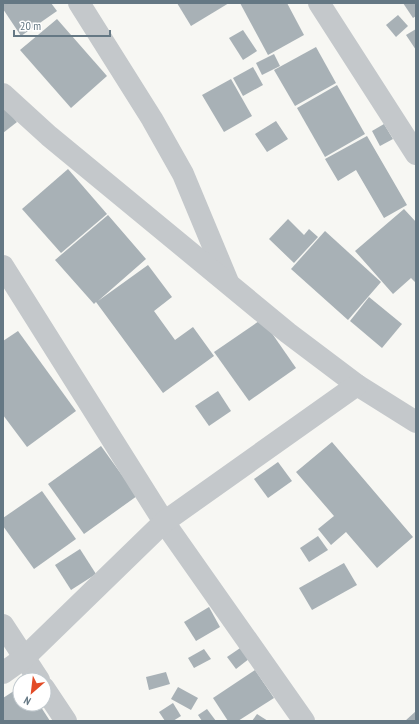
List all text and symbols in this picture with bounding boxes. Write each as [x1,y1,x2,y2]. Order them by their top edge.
scale bar [14,12,110,38]
text: 20 m [20,18,41,33]
north arrow [12,672,52,712]
text: N [21,693,33,708]

